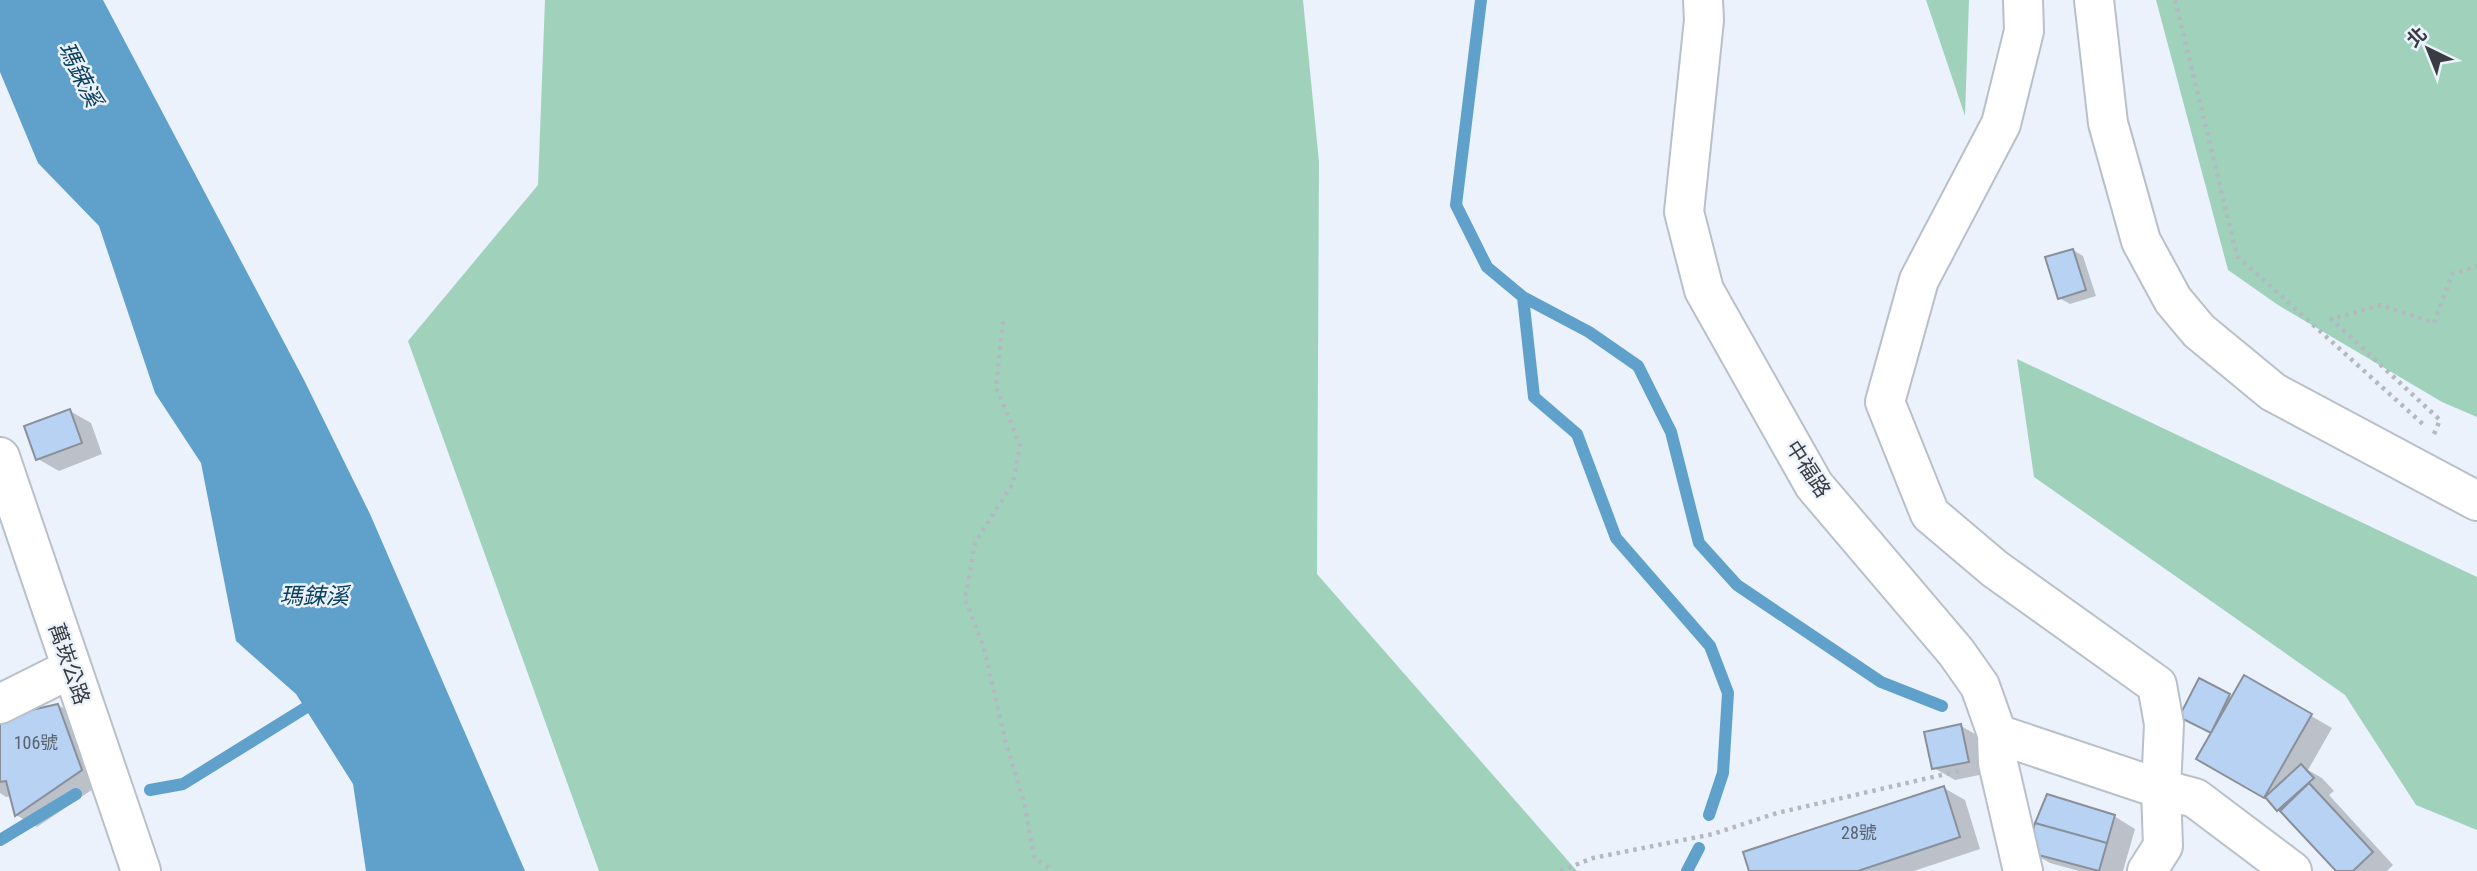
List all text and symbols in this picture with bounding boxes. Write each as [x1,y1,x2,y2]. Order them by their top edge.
north arrow [2393,14,2463,84]
text: 北 [2402,22,2432,52]
water label: 瑪鋉溪 [52,37,109,114]
street label: 中福路 [1781,436,1835,502]
water label: 瑪鋉溪 [280,583,352,610]
street label: 萬崁公路 [44,620,94,708]
house number: 106號 [14,732,58,753]
house number: 28號 [1841,822,1877,843]

